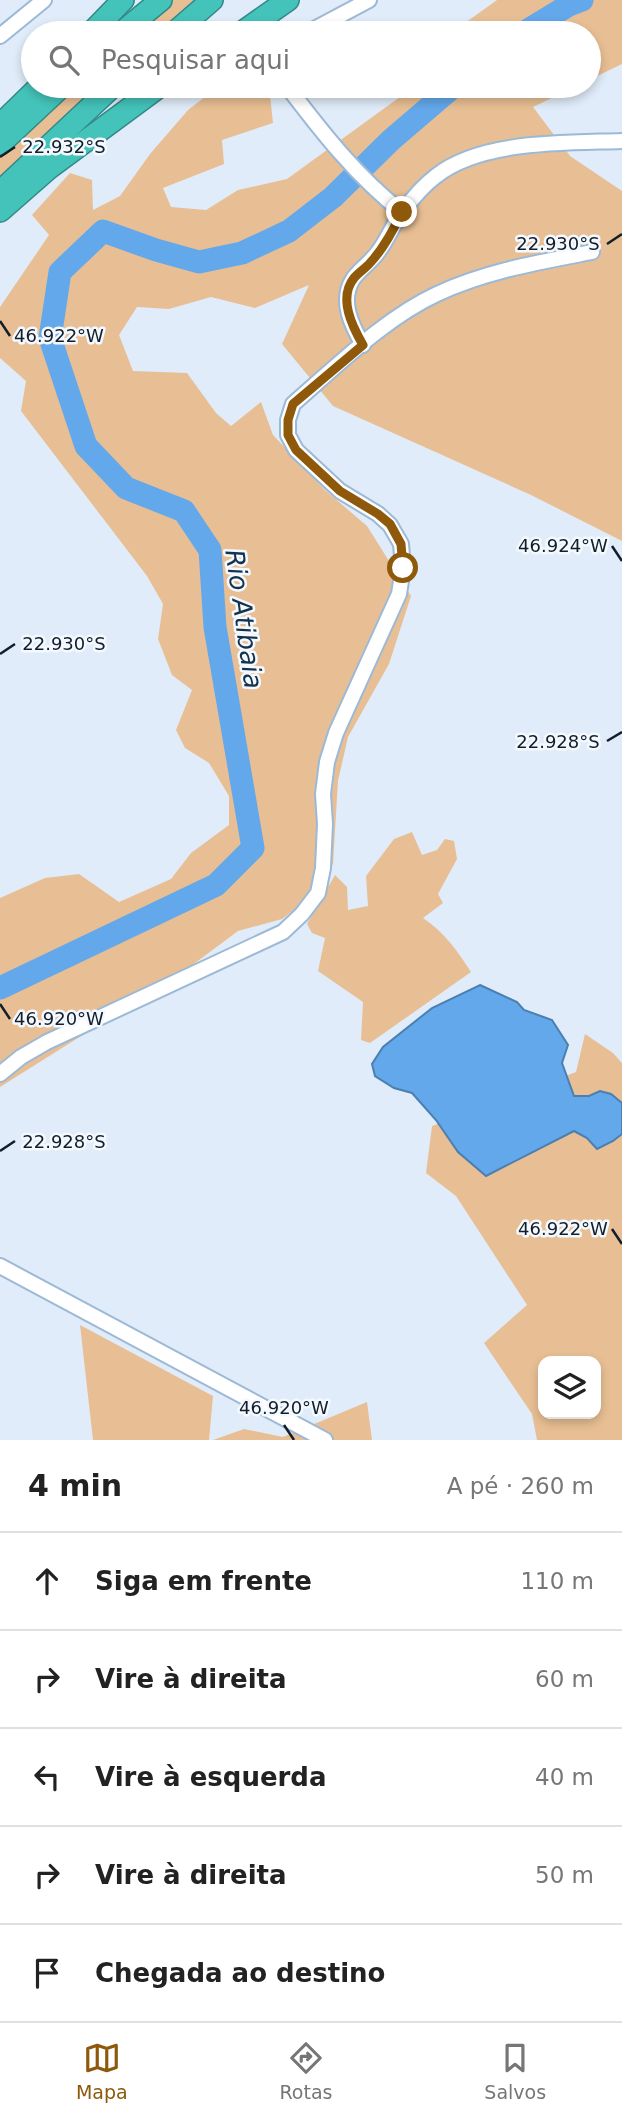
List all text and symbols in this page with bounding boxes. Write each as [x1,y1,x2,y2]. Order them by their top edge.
search box [21,21,601,98]
icon: search [45,41,83,79]
text: Pesquisar aqui [101,45,290,75]
text: 22.932°S [22,136,106,157]
route end [386,196,417,227]
text: 22.930°S [516,233,600,254]
text: 46.922°W [14,325,104,346]
text: 46.924°W [518,535,608,556]
water label: Rio Atibaia [219,547,269,691]
route start [387,552,418,583]
text: 22.930°S [22,633,106,654]
text: 22.928°S [516,731,600,752]
text: 46.920°W [14,1008,104,1029]
text: 22.928°S [22,1131,106,1152]
text: 46.922°W [518,1218,608,1239]
map controls [538,1356,601,1419]
button: layers [538,1356,601,1419]
text: 46.920°W [239,1397,329,1418]
text: 4 min [28,1468,122,1503]
text: A pé · 260 m [447,1473,594,1499]
icon: ahead [28,1562,66,1600]
text: Siga em frente [95,1566,312,1596]
text: 110 m [520,1568,594,1594]
icon: right [28,1660,66,1698]
text: Vire à direita [95,1664,287,1694]
text: 60 m [535,1666,594,1692]
icon: left [28,1758,66,1796]
text: Vire à esquerda [95,1762,327,1792]
text: 40 m [535,1764,594,1790]
icon: right [28,1856,66,1894]
text: Vire à direita [95,1860,287,1890]
text: 50 m [535,1862,594,1888]
icon: arrive [28,1954,66,1992]
text: Chegada ao destino [95,1958,385,1988]
tab: Mapa [76,2039,128,2103]
tab: Rotas [280,2039,332,2103]
tab: Salvos [484,2039,546,2103]

